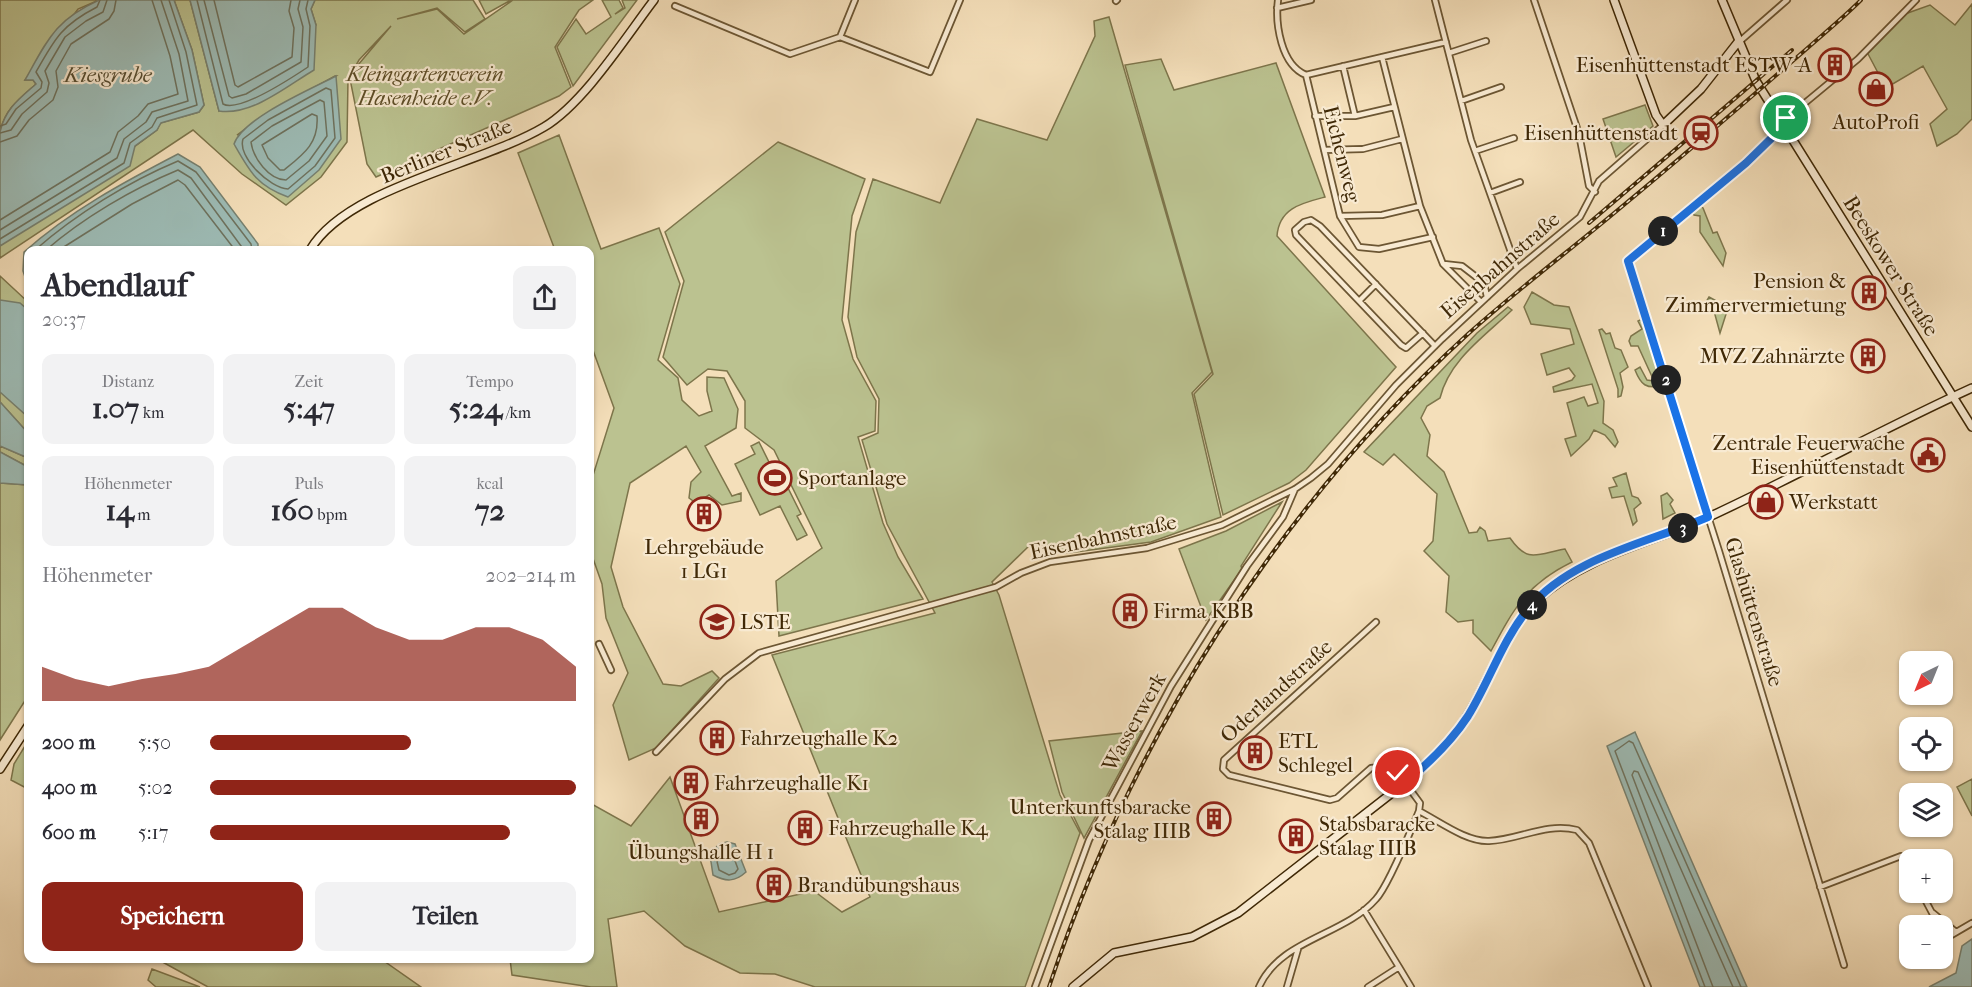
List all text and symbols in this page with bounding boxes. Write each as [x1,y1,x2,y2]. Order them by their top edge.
building icon: Eisenhüttenstadt ESTW-A [1817,47,1853,83]
place label: Eisenhüttenstadt ESTW-A [1576,53,1812,77]
water label: Kiesgrube [62,62,153,88]
park label: Kleingartenverein Hasenheide e.V. [344,62,504,110]
shop icon: AutoProfi [1858,71,1894,107]
pin [1760,92,1811,143]
icon: arrive [1769,101,1802,134]
street label: Eichenweg [1318,103,1366,206]
place label: AutoProfi [1832,110,1920,134]
street label: Berliner Straße [377,114,515,188]
station icon: Eisenhüttenstadt [1683,115,1719,151]
place label: Eisenhüttenstadt [1524,121,1678,145]
street label: Beeskower Straße [1838,191,1944,341]
street label: Eisenbahnstraße [1436,207,1564,323]
pin: 1 [1648,216,1678,246]
text: 1 [1660,221,1666,240]
text: Abendlauf [42,266,188,305]
button: share [513,266,576,329]
place label: Pension & Zimmervermietung [1665,269,1847,317]
building icon: Pension & Zimmervermietung [1851,275,1887,311]
text: 20:37 [42,308,86,331]
building icon: MVZ Zahnärzte [1850,338,1886,374]
place label: MVZ Zahnärzte [1700,344,1845,368]
pin: 2 [1651,365,1681,395]
text: 2 [1662,370,1670,389]
text: Distanz [102,372,154,391]
text: Zeit [294,372,324,391]
text: Tempo [466,372,514,391]
text: 1.07 [92,391,139,426]
text: 5:47 [283,391,335,426]
text: 5:24 [449,391,502,426]
text: km [139,403,164,422]
text: /km [502,403,531,422]
place label: Zentrale Feuerwache Eisenhüttenstadt [1713,431,1905,479]
public building icon: Zentrale Feuerwache Eisenhüttenstadt [1910,437,1946,473]
sports icon: Sportanlage [757,460,793,496]
place label: Sportanlage [798,466,906,490]
text: Höhenmeter [84,474,172,493]
text: Puls [294,474,324,493]
text: kcal [477,474,503,493]
shop icon: Werkstatt [1748,484,1784,520]
place label: Werkstatt [1788,490,1879,514]
text: 14 [105,493,134,528]
text: 160 [270,493,314,528]
text: 72 [475,493,505,528]
building icon: Lehrgebäude 1 LG1 [686,496,722,532]
text: m [134,505,151,524]
text: bpm [314,505,348,524]
street label: Eisenbahnstraße [1027,510,1179,564]
pin: 3 [1668,513,1698,543]
text: 3 [1680,518,1686,537]
street label: Glashüttenstraße [1720,534,1788,690]
place label: Lehrgebäude 1 LG1 [644,535,764,583]
text: Höhenmeter [42,564,152,587]
text: 202–214 m [486,564,576,587]
pin: 4 [1517,590,1547,620]
building icon: Firma KBB [1112,593,1148,629]
text: 4 [1527,595,1537,614]
place label: Firma KBB [1153,599,1254,623]
school or university icon: LSTE [699,604,735,640]
place label: LSTE [740,610,791,634]
street label: Oderlandstraße [1215,635,1337,747]
north arrow [1899,651,1953,705]
map controls [1899,651,1953,969]
street label: Wasserwerk [1097,668,1171,776]
button: locate [1899,717,1953,771]
building icon: Fahrzeughalle K2 [699,720,735,756]
place label: Fahrzeughalle K2 [740,726,898,750]
place label: ETL Schlegel [1278,729,1353,777]
text: 200 m [42,731,95,754]
text: 5:50 [138,731,171,754]
building icon: ETL Schlegel [1237,735,1273,771]
pin [1372,747,1423,798]
icon: check [1381,756,1414,789]
building icon: Fahrzeughalle K1 [673,765,709,801]
place label: Fahrzeughalle K1 [714,771,869,795]
text: 400 m [42,776,97,799]
text: 5:02 [138,776,173,799]
button: layers [1899,783,1953,837]
place label: Unterkunftsbaracke Stalag IIIB [1010,795,1191,843]
building icon: Übungshalle H 1 [683,801,719,837]
building icon: Unterkunftsbaracke Stalag IIIB [1196,801,1232,837]
building icon: Fahrzeughalle K4 [787,810,823,846]
place label: Stabsbaracke Stalag IIIB [1319,812,1435,860]
place label: Fahrzeughalle K4 [828,816,988,840]
building icon: Stabsbaracke Stalag IIIB [1278,818,1314,854]
text: 600 m [42,821,96,844]
text: 5:17 [138,821,168,844]
place label: Übungshalle H 1 [628,840,774,864]
button: + [1899,849,1953,903]
building icon: Brandübungshaus [756,867,792,903]
place label: Brandübungshaus [797,873,960,897]
button: Speichern [42,882,303,951]
button: Teilen [315,882,576,951]
button: − [1899,915,1953,969]

